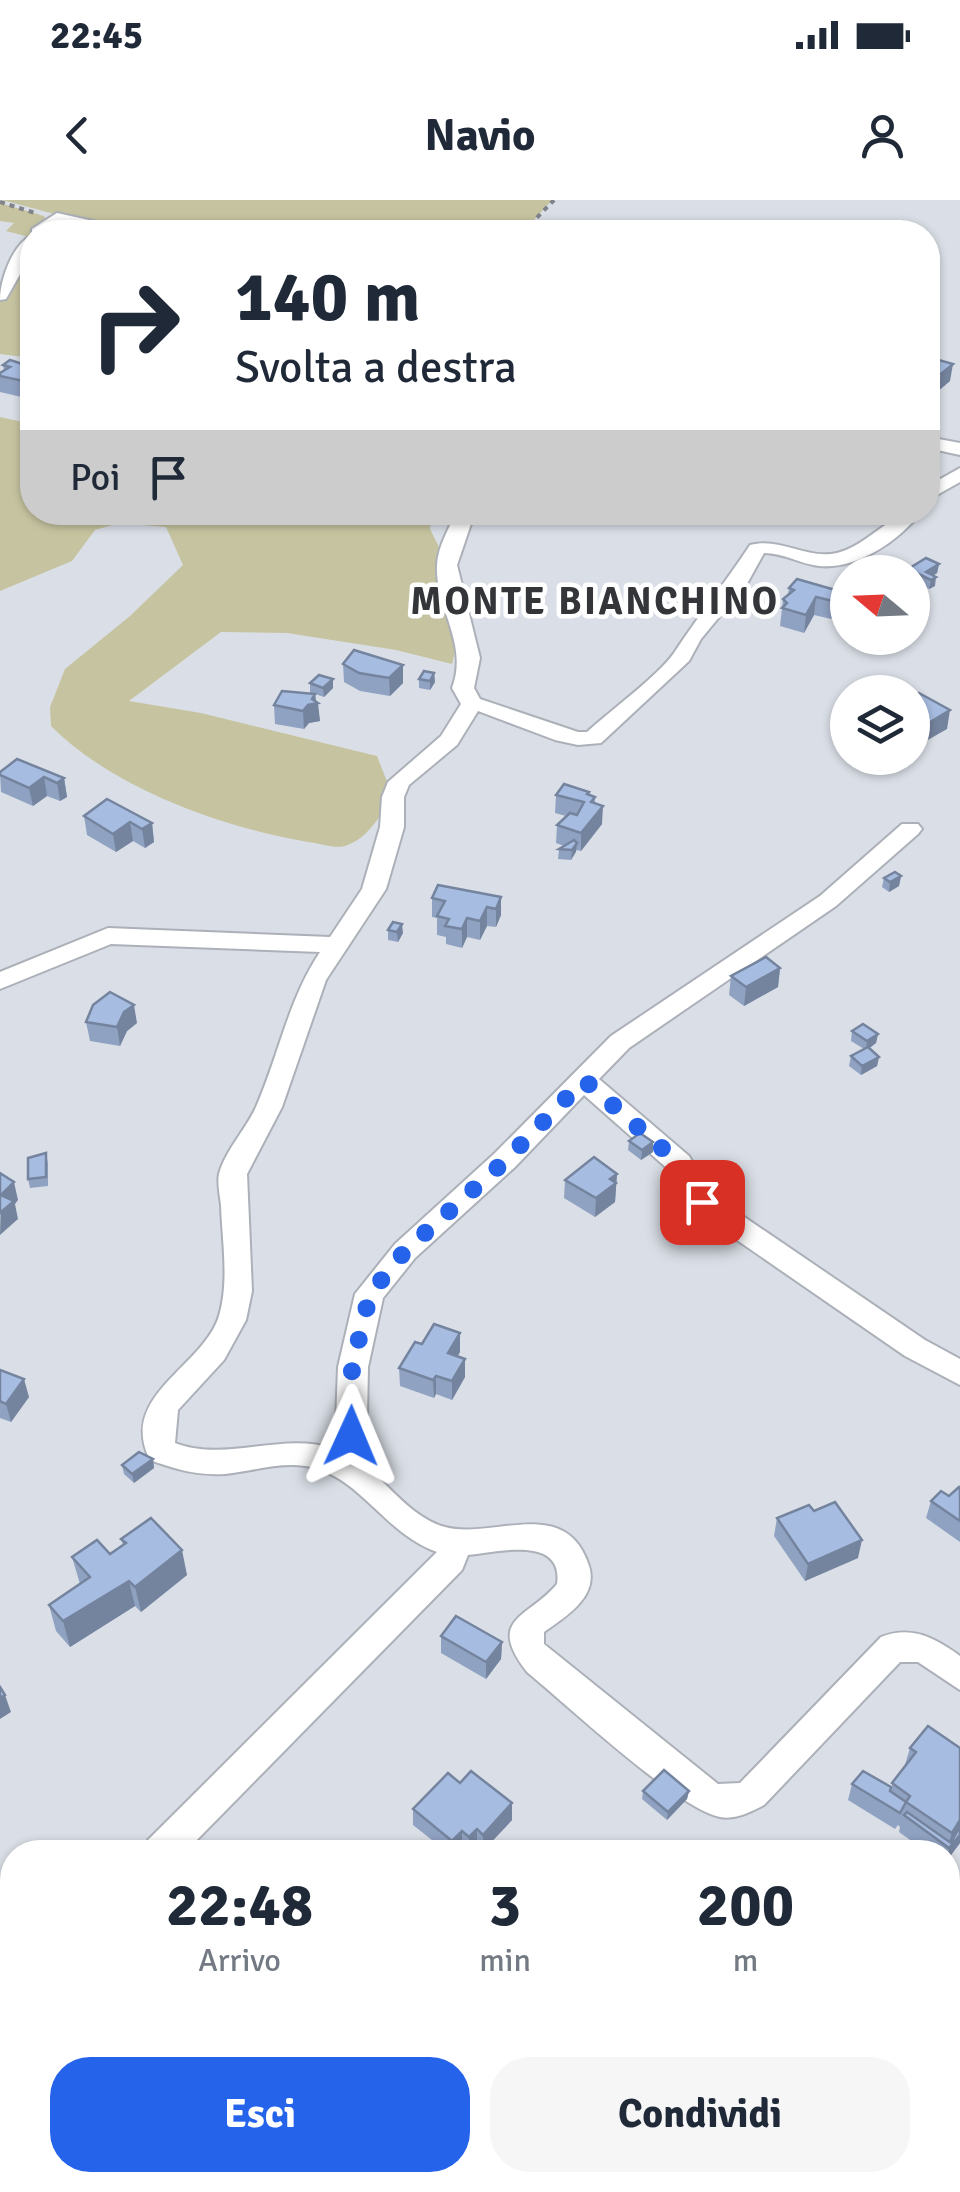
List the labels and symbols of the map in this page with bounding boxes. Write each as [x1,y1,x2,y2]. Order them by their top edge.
north arrow [830,555,930,655]
district label: MONTE BIANCHINO [410,578,780,625]
pin [660,1160,745,1245]
position arrow [299,1384,403,1488]

